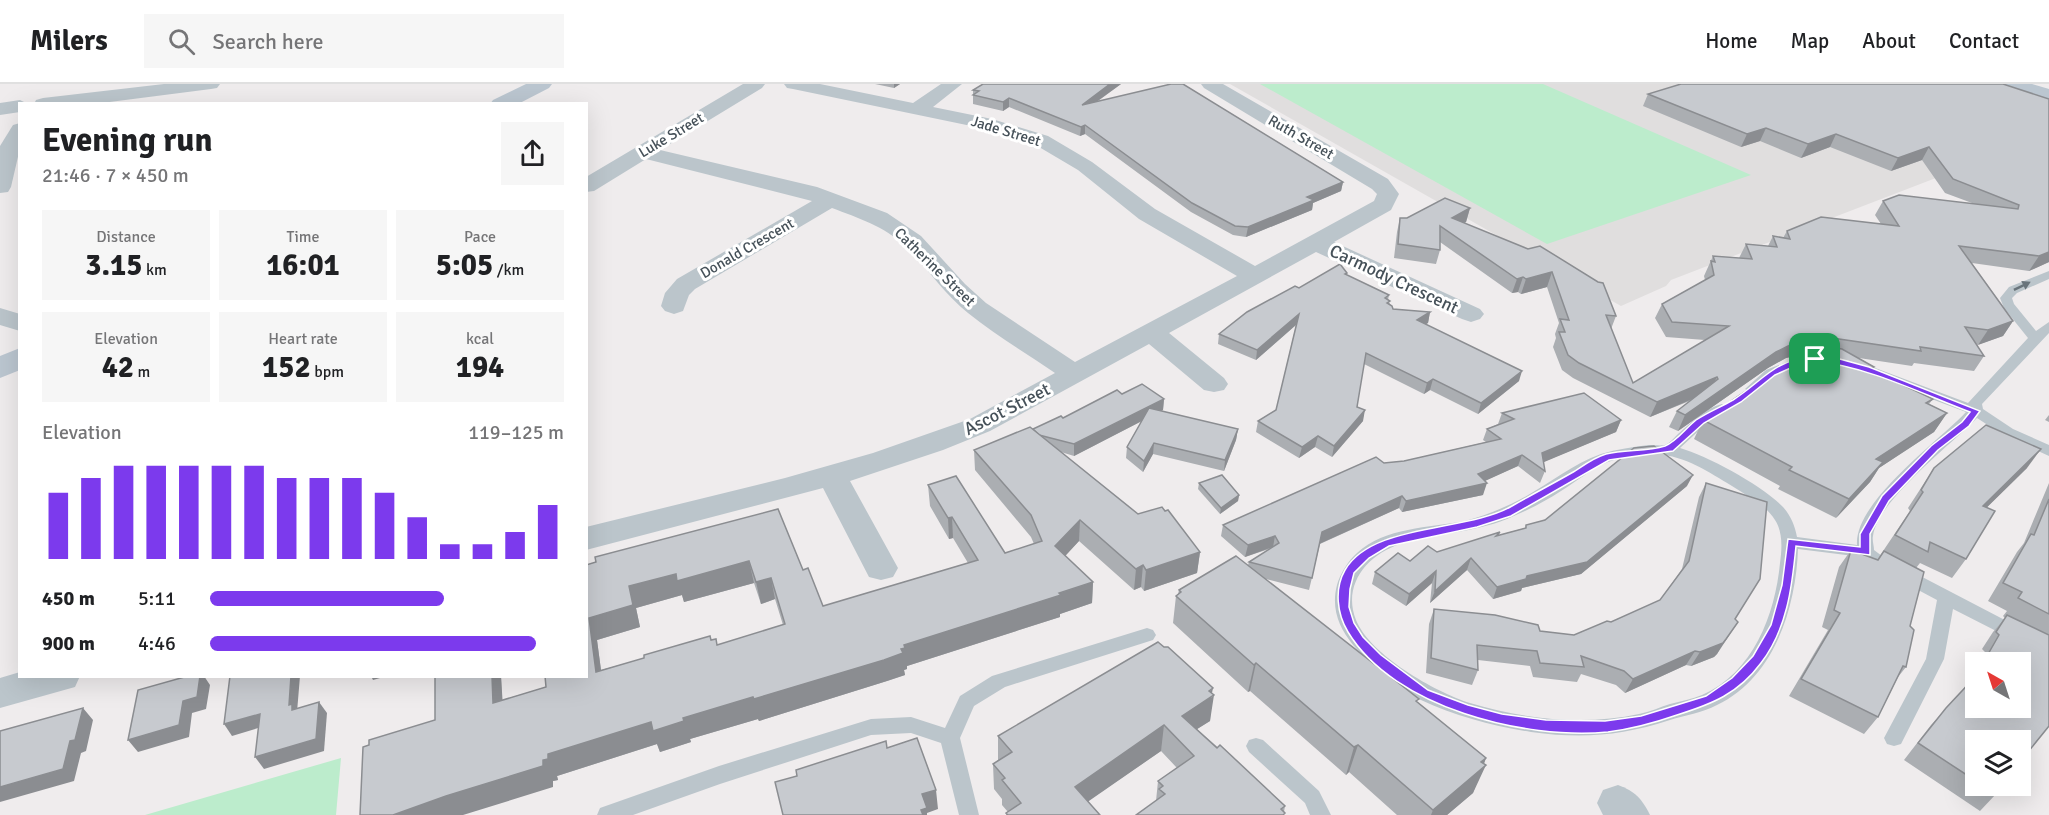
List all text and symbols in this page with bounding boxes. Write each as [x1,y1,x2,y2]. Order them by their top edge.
search box [144,14,564,68]
text: Milers [30,24,108,58]
icon: search [165,25,198,58]
text: Search here [213,28,324,55]
text: Home [1705,28,1758,54]
text: Map [1791,28,1829,54]
text: About [1862,28,1916,54]
text: Contact [1949,28,2019,54]
street label: Luke Street [635,109,707,161]
street label: Ruth Street [1265,111,1337,163]
street label: Jade Street [969,112,1043,150]
text: Evening run [42,120,212,161]
button: share [501,122,564,185]
text: 21:46 · 7 × 450 m [42,163,189,188]
street label: Donald Crescent [697,214,797,282]
street label: Catherine Street [891,224,979,310]
text: Distance [96,227,156,247]
text: Time [287,227,319,247]
text: Pace [464,227,496,247]
street label: Carmody Crescent [1326,240,1462,318]
text: 3.15 [85,247,142,284]
text: 16:01 [266,247,340,284]
text: 5:05 [436,247,493,284]
text: km [142,260,167,280]
text: /km [493,260,524,280]
one-way arrow [2013,281,2031,291]
text: Elevation [94,329,158,349]
text: Heart rate [268,329,338,349]
text: kcal [466,329,494,349]
pin [1789,333,1840,384]
icon: arrive [1798,342,1831,375]
text: 42 [102,349,134,386]
text: 152 [262,349,311,386]
text: 194 [456,349,504,386]
text: m [134,362,150,382]
text: bpm [311,362,344,382]
street label: Ascot Street [960,378,1054,440]
text: Elevation [42,420,122,445]
text: 119–125 m [468,420,564,445]
text: 450 m [42,586,95,611]
text: 5:11 [138,586,176,611]
text: 900 m [42,631,95,656]
text: 4:46 [138,631,176,656]
north arrow [1965,652,2031,718]
map controls [1965,652,2031,796]
button: layers [1965,730,2031,796]

